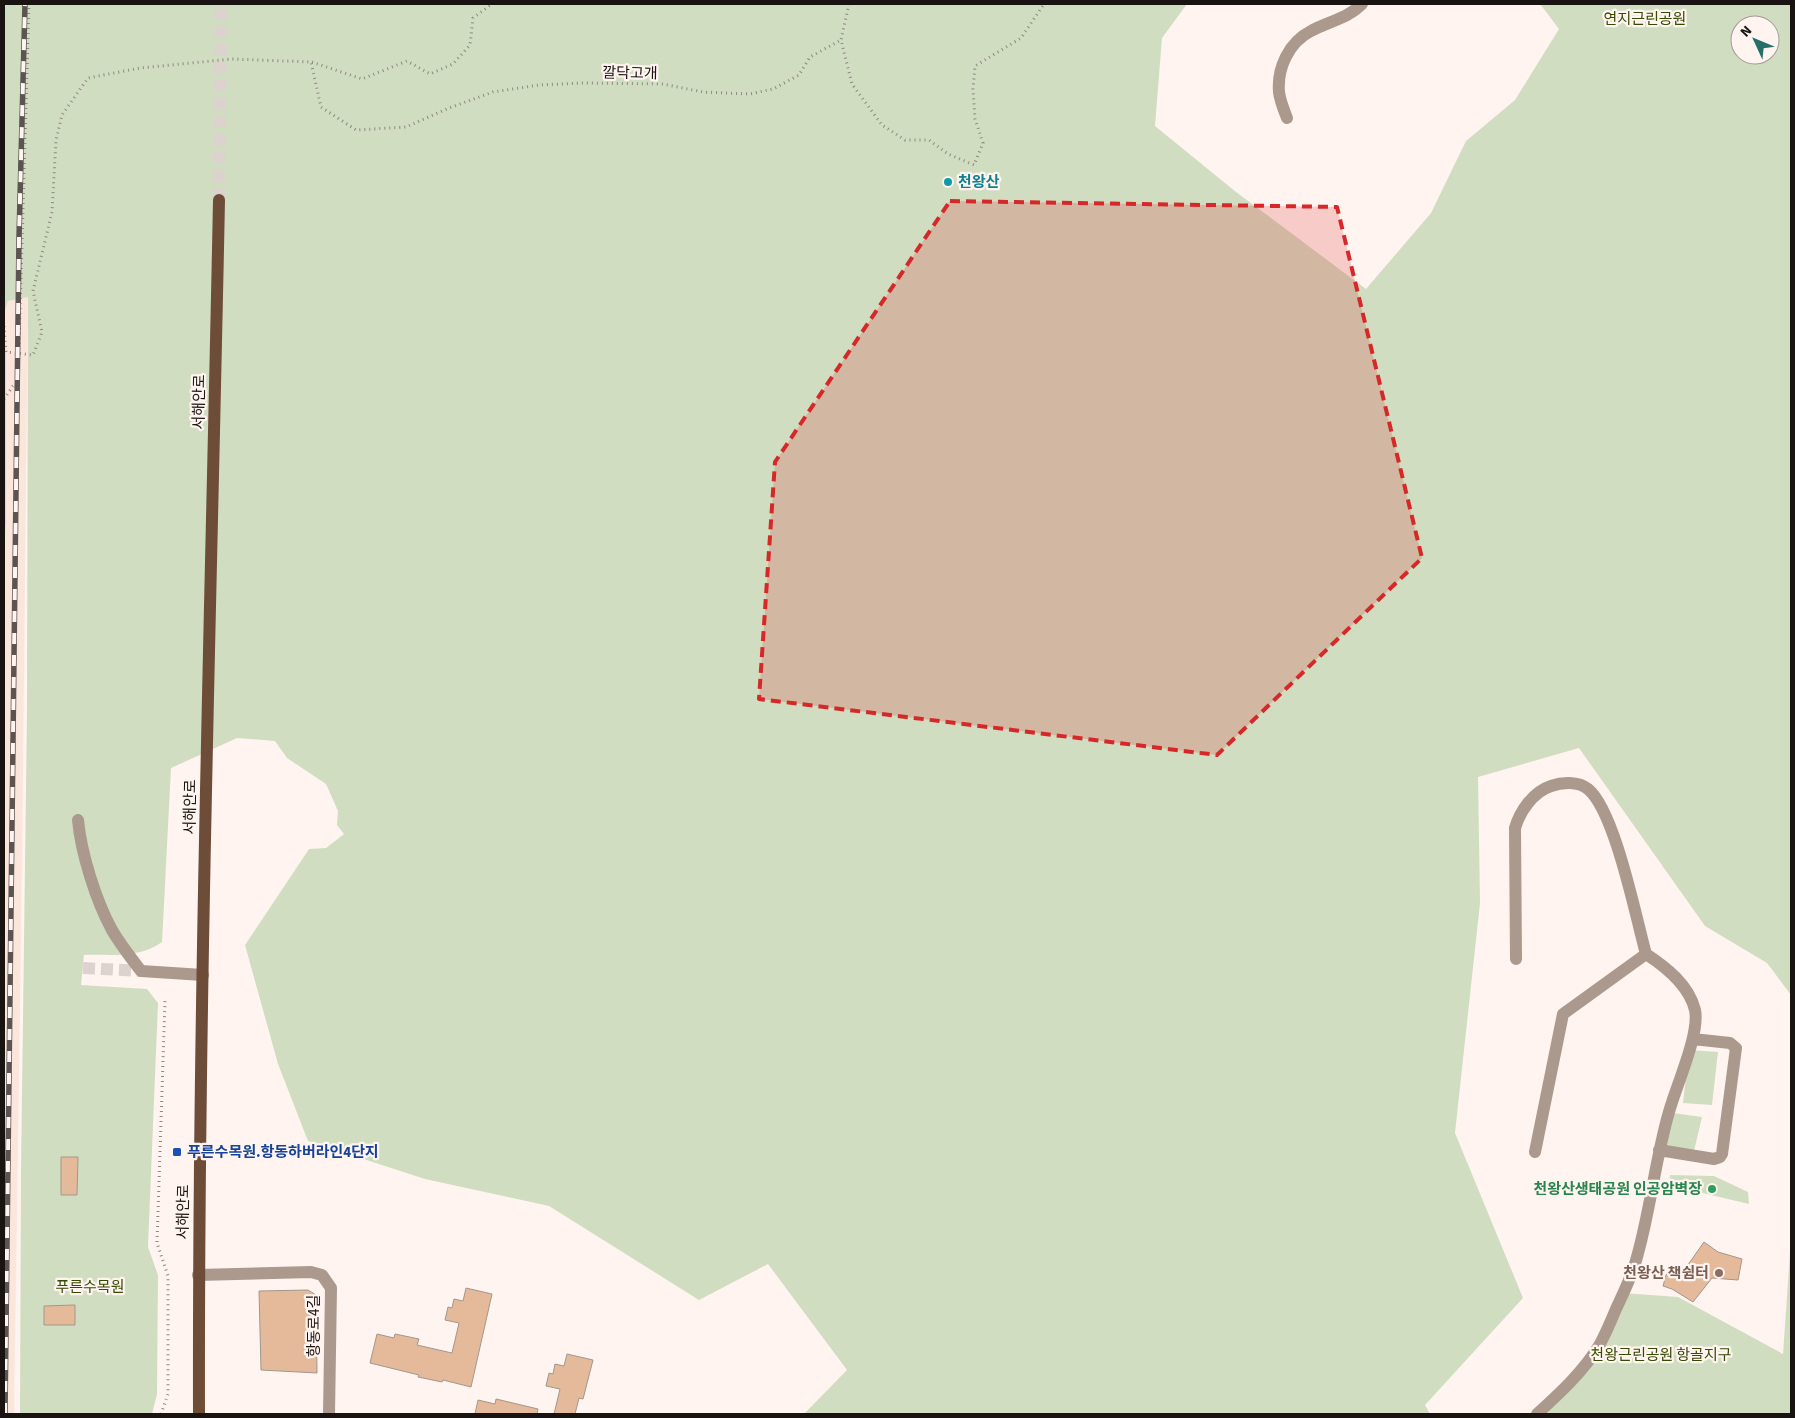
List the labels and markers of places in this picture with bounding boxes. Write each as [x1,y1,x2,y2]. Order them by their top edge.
place label: 천왕산 [958,172,1000,193]
marker: 천왕산 [942,176,954,188]
place label: 푸른수목원.항동하버라인4단지 [187,1142,379,1163]
marker: 푸른수목원.항동하버라인4단지 [171,1146,183,1158]
place label: 천왕산생태공원 인공암벽장 [1533,1179,1702,1200]
marker: 천왕산생태공원 인공암벽장 [1706,1183,1718,1195]
place label: 천왕산 책쉼터 [1623,1263,1709,1284]
marker: 천왕산 책쉼터 [1713,1267,1725,1279]

